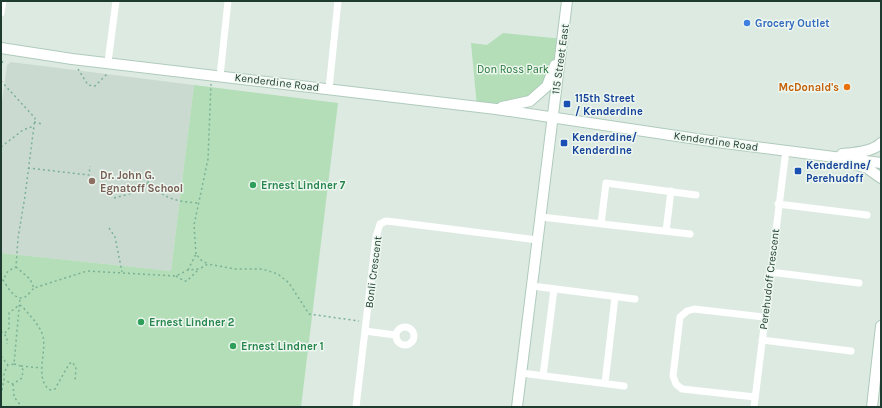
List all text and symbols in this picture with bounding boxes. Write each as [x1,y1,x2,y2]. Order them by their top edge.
place label: Grocery Outlet [755,17,830,30]
marker: Grocery Outlet [742,18,752,28]
street label: 115 Street East [549,23,572,95]
park label: Don Ross Park [477,63,549,76]
street label: Kenderdine Road [234,71,320,94]
place label: McDonald's [779,81,839,94]
marker: McDonald's [842,82,852,92]
place label: 115th Street / Kenderdine [575,92,643,118]
marker: 115th Street / Kenderdine [562,99,572,109]
street label: Kenderdine Road [673,129,759,154]
place label: Kenderdine/ Kenderdine [572,131,637,157]
marker: Kenderdine/ Kenderdine [559,138,569,148]
place label: Kenderdine/ Perehudoff [806,159,871,185]
marker: Kenderdine/ Perehudoff [793,166,803,176]
place label: Dr. John G. Egnatoff School [100,169,183,195]
marker: Dr. John G. Egnatoff School [87,176,97,186]
place label: Ernest Lindner 7 [261,179,346,192]
marker: Ernest Lindner 7 [248,180,258,190]
street label: Perehudoff Crescent [757,228,782,330]
street label: Bonli Crescent [363,235,384,309]
place label: Ernest Lindner 2 [149,316,235,329]
marker: Ernest Lindner 2 [136,317,146,327]
place label: Ernest Lindner 1 [241,340,324,353]
marker: Ernest Lindner 1 [228,341,238,351]

